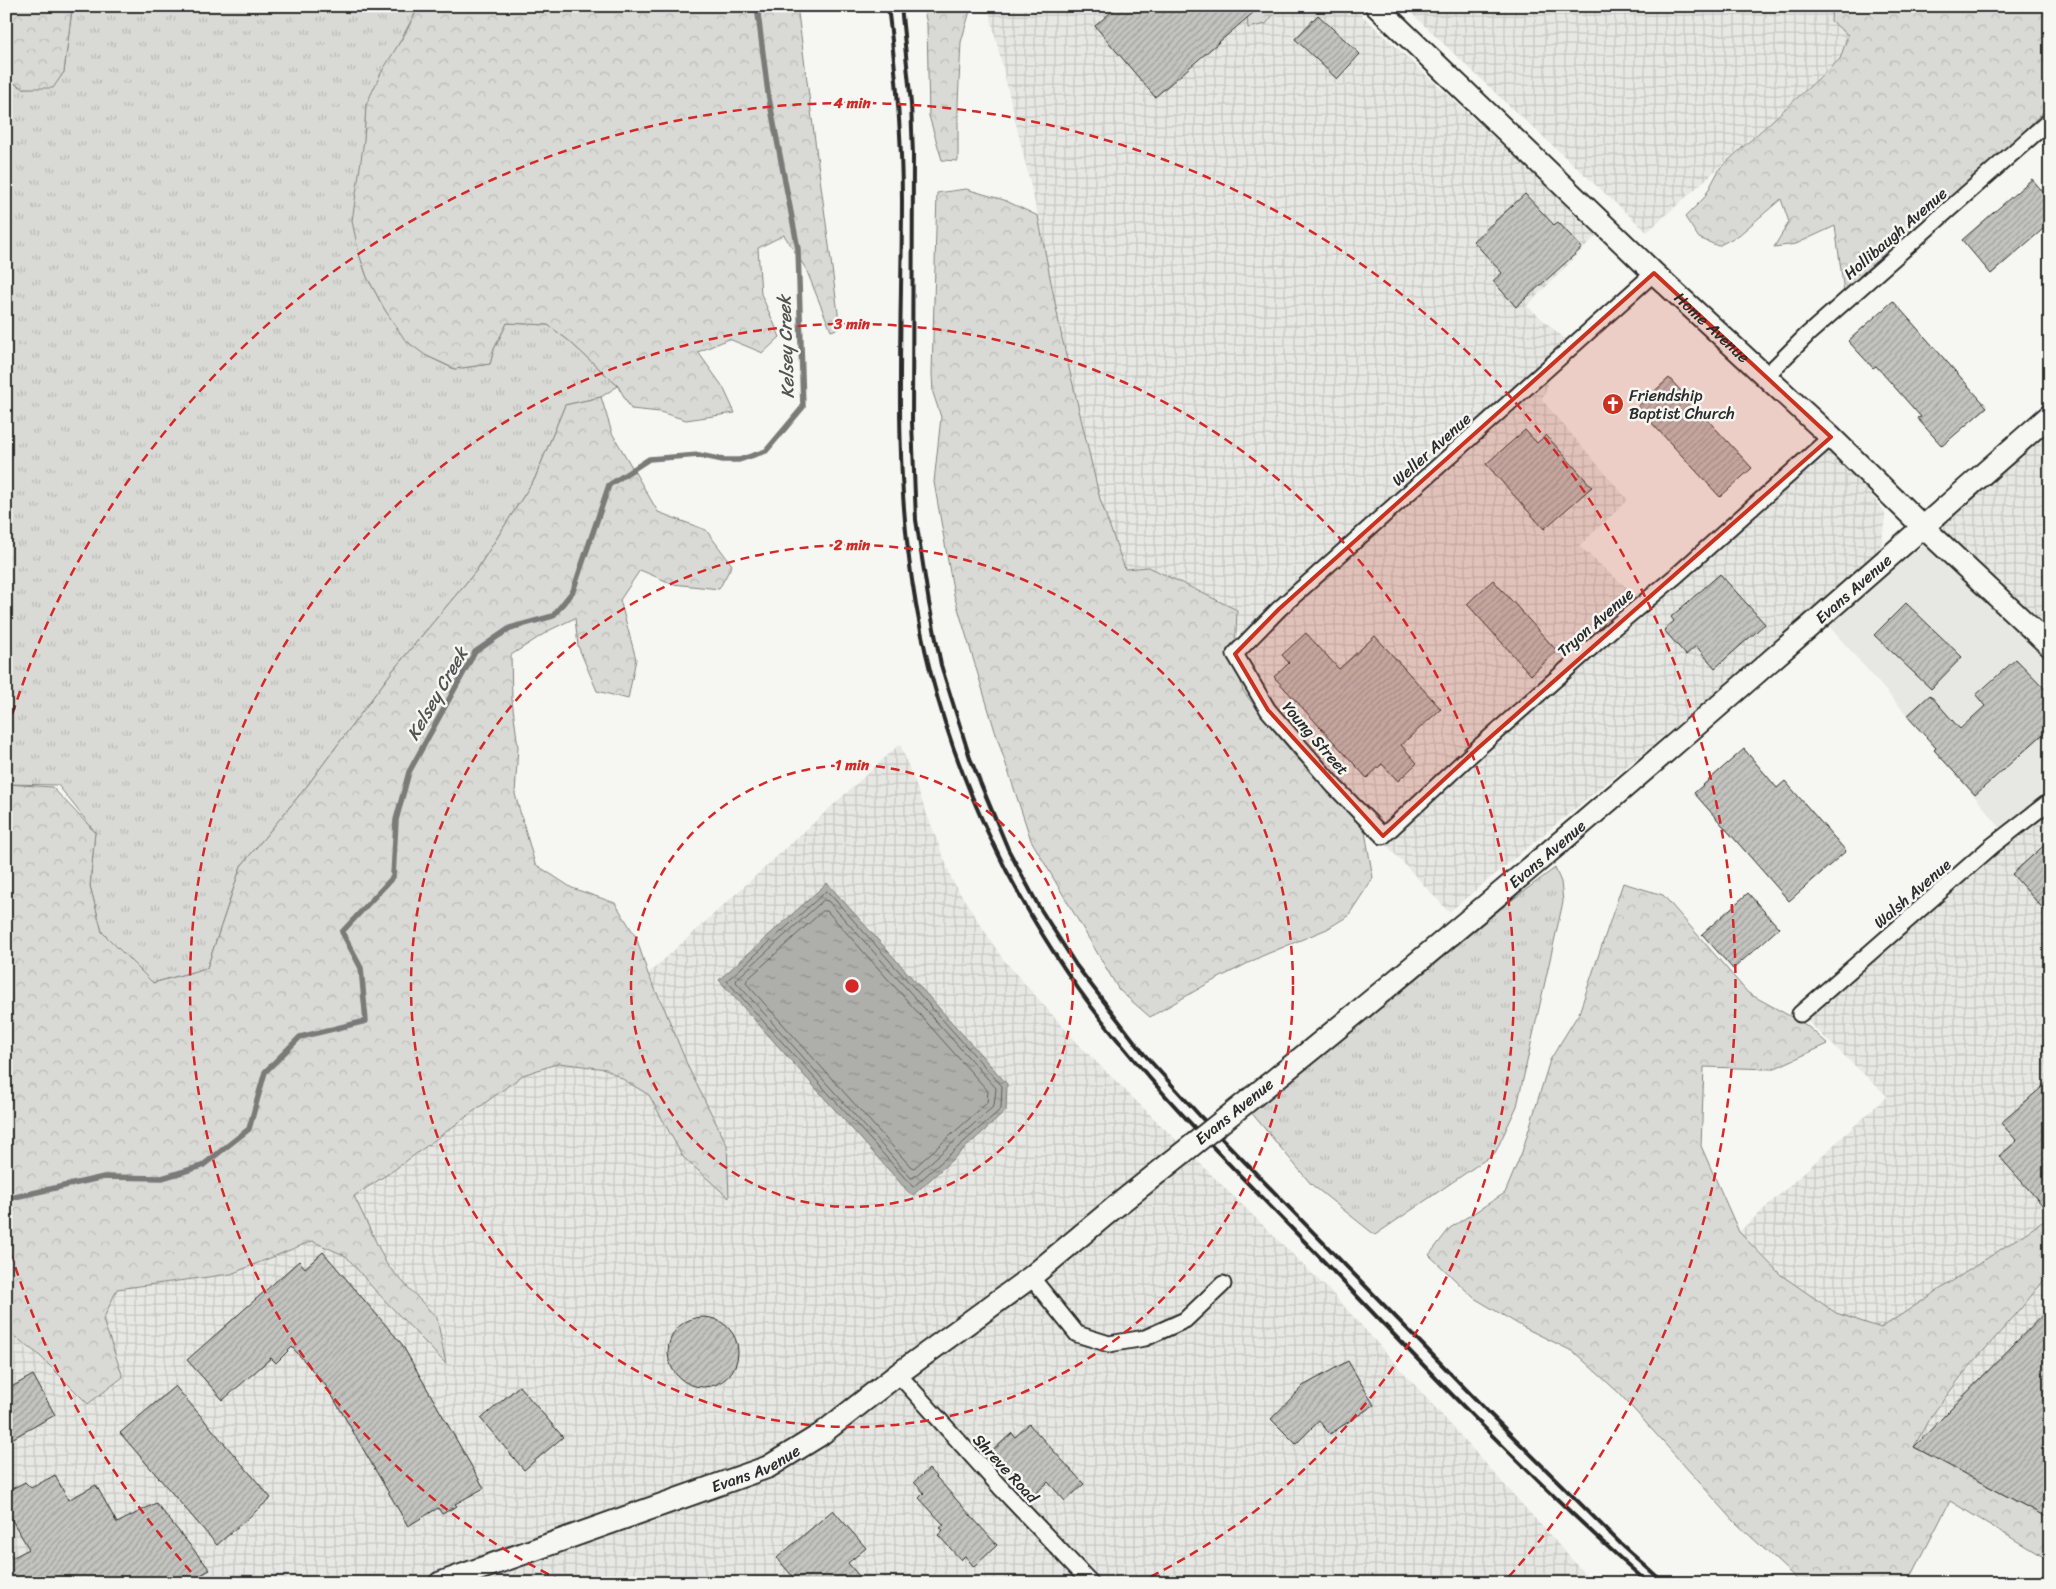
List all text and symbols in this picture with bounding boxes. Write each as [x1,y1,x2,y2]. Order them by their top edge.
text: 4 min [832,90,871,116]
street label: Hollibaugh Avenue [1837,180,1954,287]
street label: Home Avenue [1667,284,1757,370]
water label: Kelsey Creek [768,293,804,399]
text: 3 min [833,311,871,337]
place label: Friendship Baptist Church [1629,381,1735,428]
church icon: Friendship Baptist Church [1601,392,1625,416]
street label: Weller Avenue [1385,405,1478,494]
text: 2 min [833,532,871,558]
street label: Evans Avenue [1808,547,1899,631]
street label: Tryon Avenue [1550,580,1641,664]
water label: Kelsey Creek [397,639,478,747]
street label: Young Street [1275,694,1356,782]
text: 1 min [835,752,870,778]
street label: Evans Avenue [1502,812,1593,896]
street label: Walsh Avenue [1867,851,1958,936]
centre of rings [843,977,861,995]
street label: Evans Avenue [1188,1070,1280,1153]
street label: Shreve Road [965,1427,1047,1511]
street label: Evans Avenue [707,1436,806,1501]

